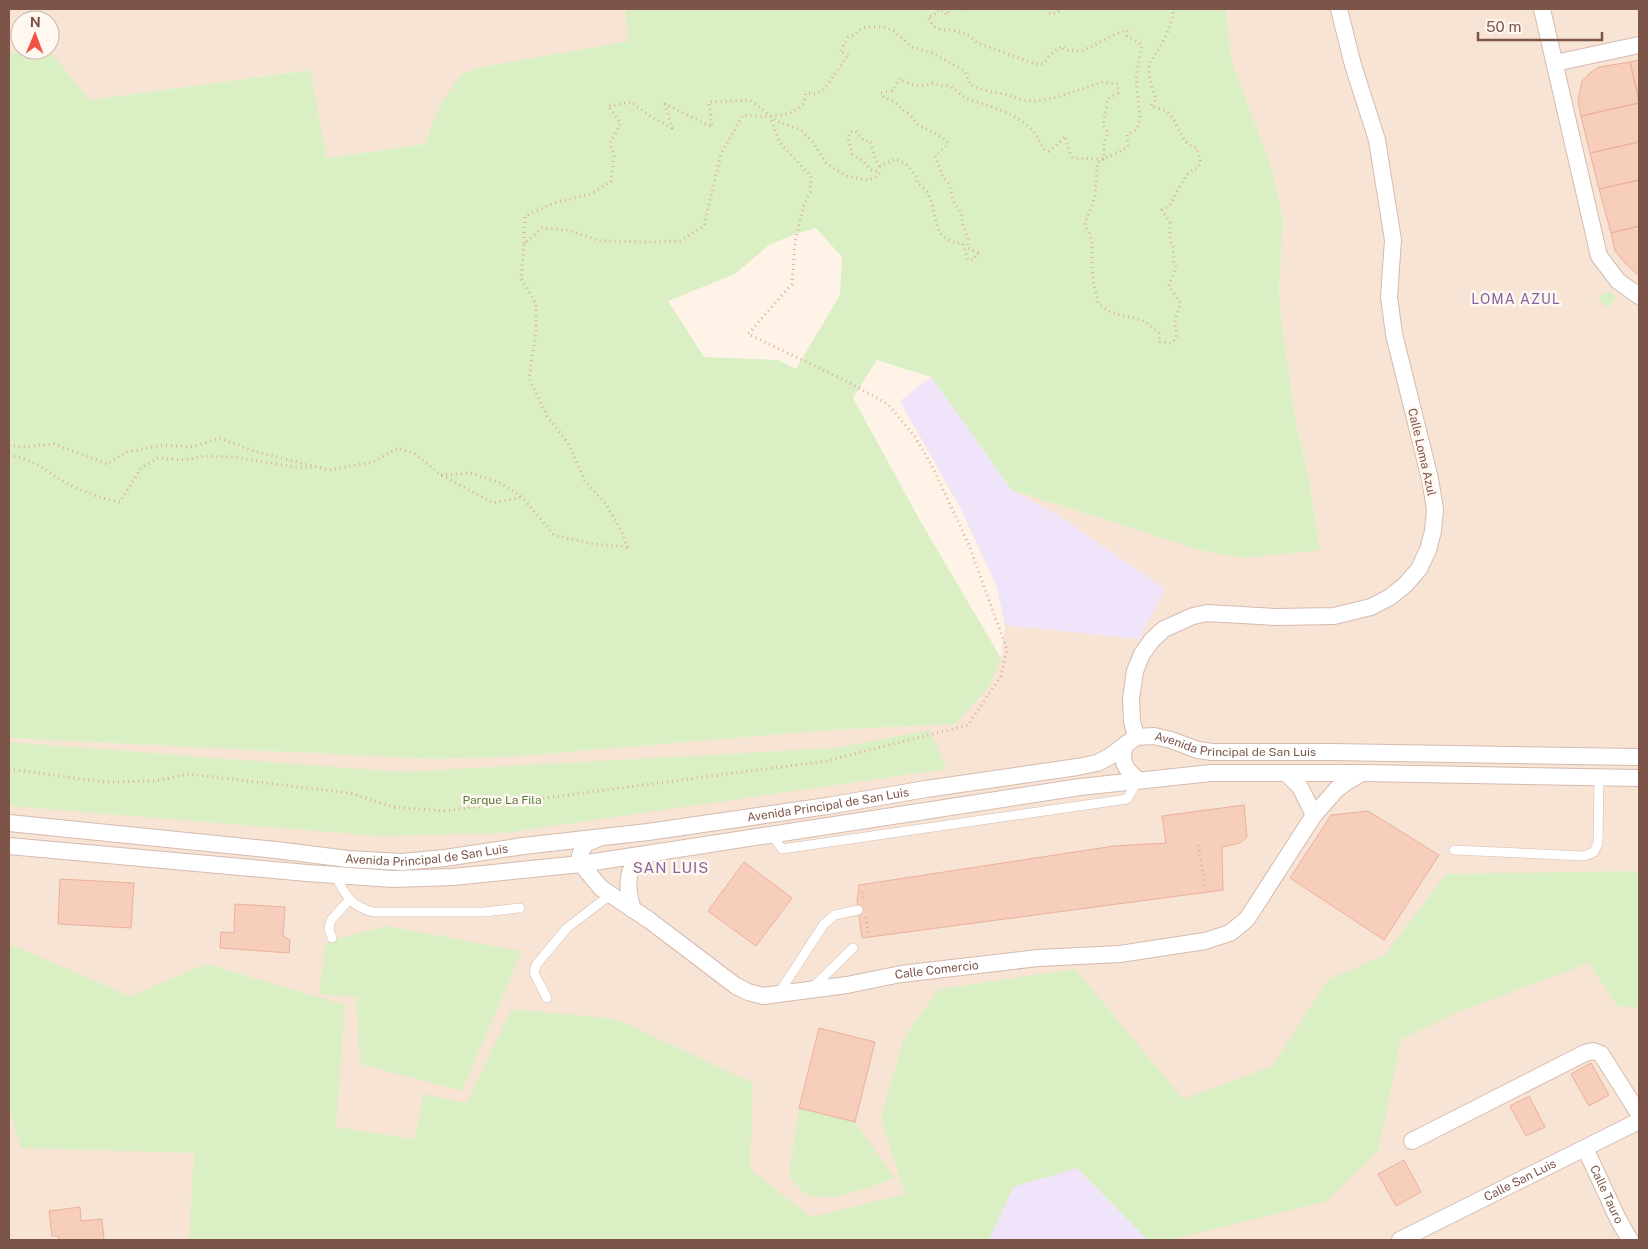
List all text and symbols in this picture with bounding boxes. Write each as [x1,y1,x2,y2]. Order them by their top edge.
north arrow [10,10,60,60]
scale bar [1478,10,1602,42]
text: N [30,14,41,30]
text: 50 m [1486,18,1521,35]
district label: LOMA AZUL [1471,291,1561,307]
street label: Calle Loma Azul [1405,407,1439,498]
street label: Avenida Principal de San Luis [1153,729,1316,759]
street label: Avenida Principal de San Luis [746,785,910,825]
park label: Parque La Fila [462,793,542,807]
street label: Avenida Principal de San Luis [345,841,509,869]
district label: SAN LUIS [633,859,709,876]
street label: Calle Comercio [893,958,980,982]
street label: Calle San Luis [1482,1156,1558,1204]
street label: Calle Tauro [1587,1163,1626,1226]

